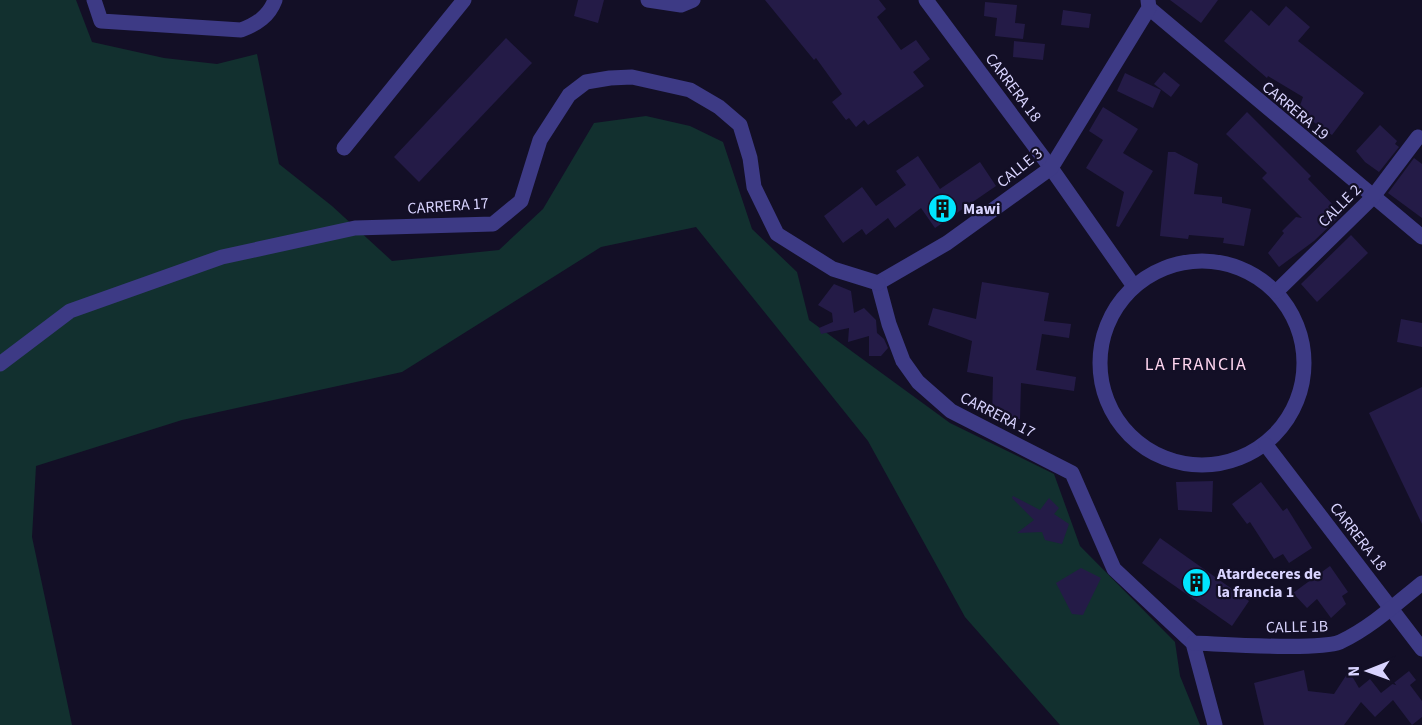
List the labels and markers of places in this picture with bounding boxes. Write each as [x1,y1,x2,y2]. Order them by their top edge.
building icon: Mawi [926,192,958,224]
place label: Mawi [963,198,1000,220]
place label: Atardeceres de la francia 1 [1216,563,1321,603]
building icon: Atardeceres de la francia 1 [1180,566,1212,598]

